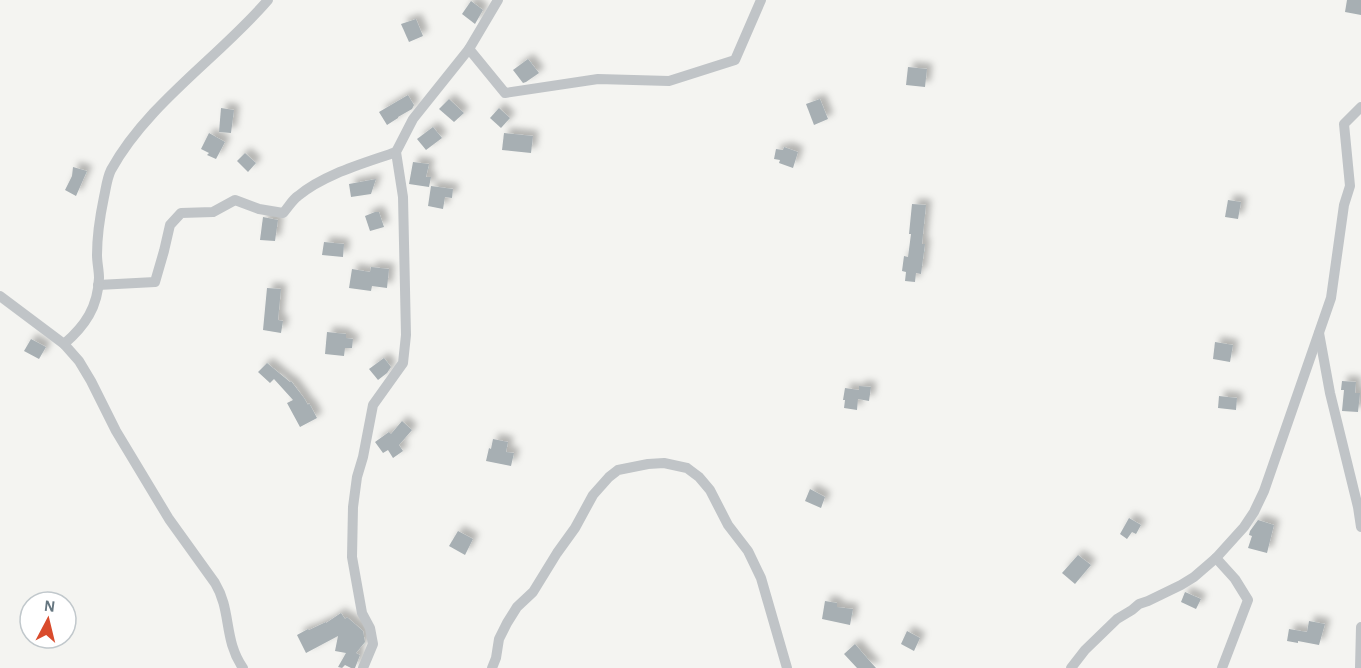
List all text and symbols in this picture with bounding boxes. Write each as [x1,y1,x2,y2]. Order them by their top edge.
north arrow [18,590,78,650]
text: N [43,597,56,615]

